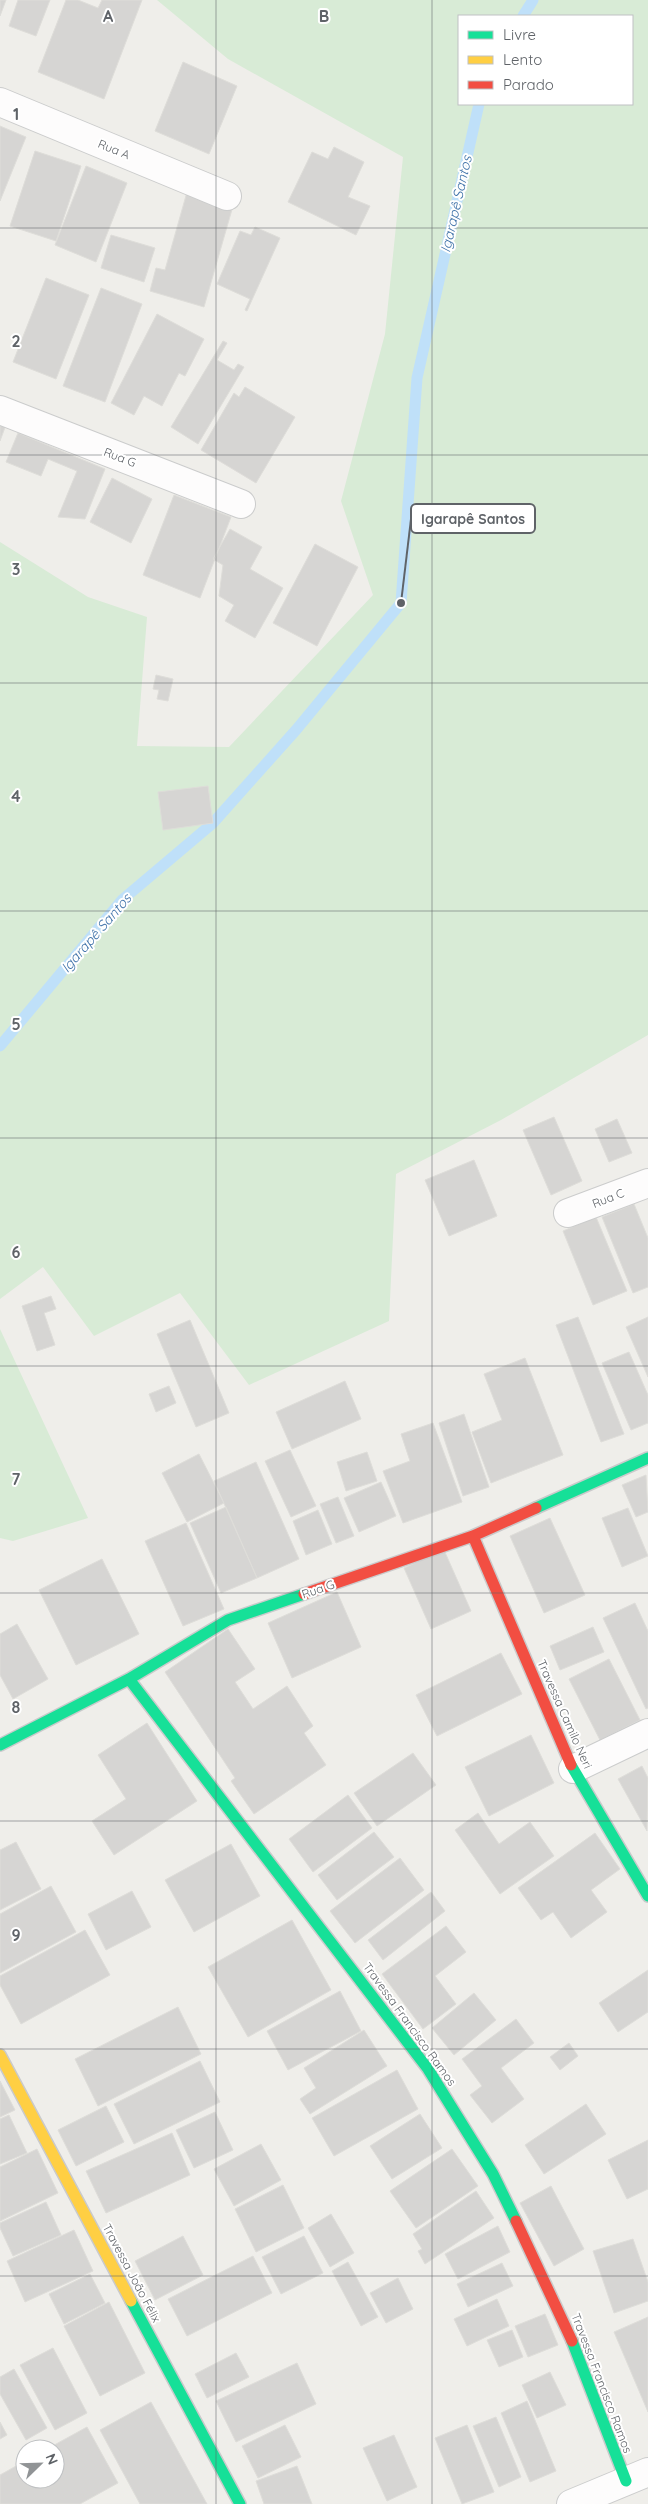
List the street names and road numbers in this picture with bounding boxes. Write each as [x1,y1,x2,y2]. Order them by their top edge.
street label: Rua A [96,136,132,162]
street label: Rua G [102,444,138,470]
street label: Rua C [590,1185,626,1211]
street label: Rua G [300,1576,336,1602]
street label: Travessa Camilo Neri [534,1657,596,1771]
street label: Travessa Francisco Ramos [360,1959,460,2089]
street label: Travessa João Félix [100,2221,164,2325]
street label: Travessa Francisco Ramos [568,2311,636,2455]

